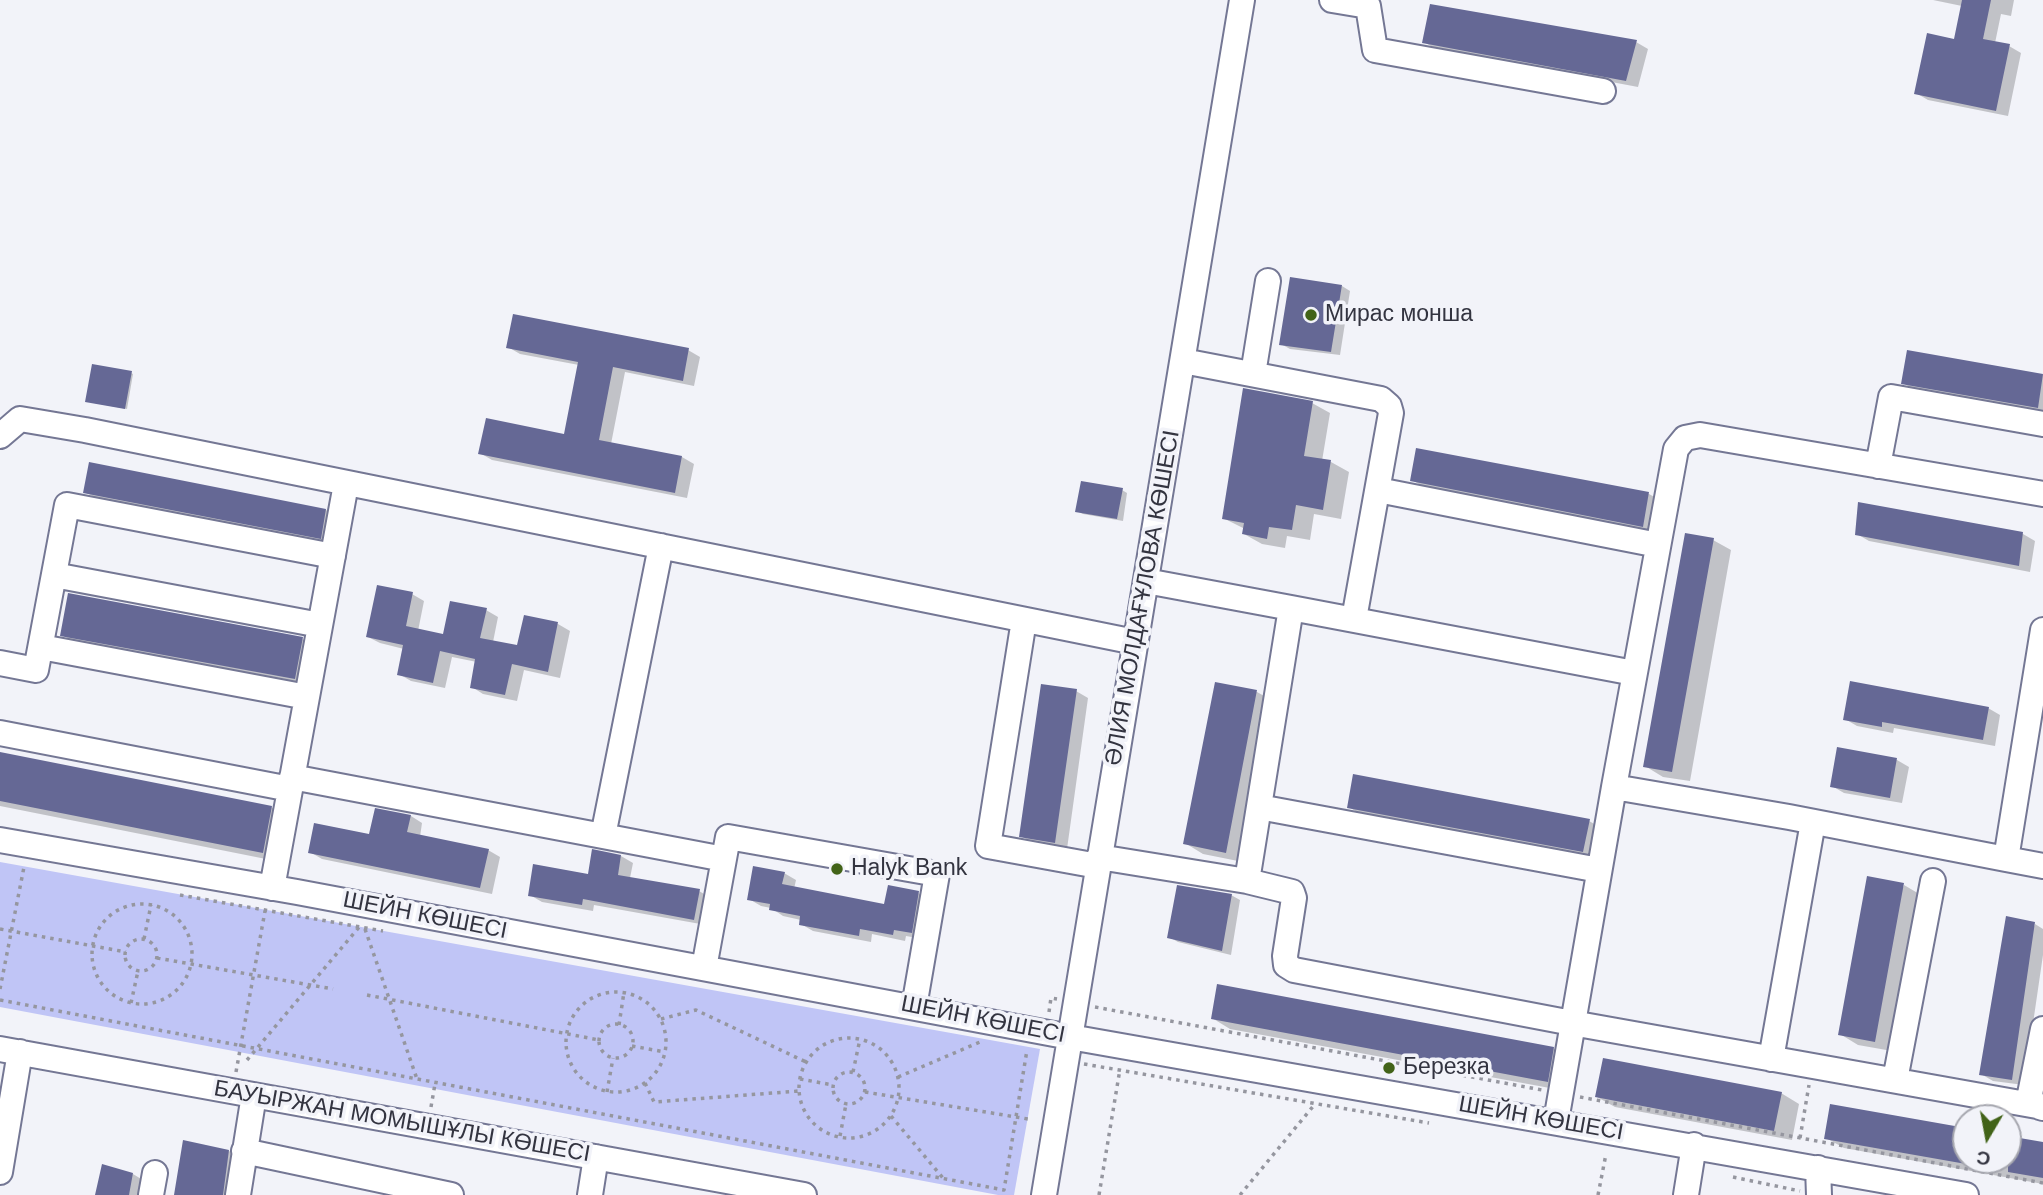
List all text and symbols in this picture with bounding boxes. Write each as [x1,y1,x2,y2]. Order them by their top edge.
place label: Мирас монша [1325,301,1473,329]
marker: Мирас монша [1303,307,1319,323]
street label: ӘЛИЯ МОЛДАҒҰЛОВА КӨШЕСІ [1100,428,1186,768]
place label: Halyk Bank [851,855,967,883]
marker: Halyk Bank [829,861,845,877]
street label: ШЕЙН КӨШЕСІ [341,887,509,945]
street label: ШЕЙН КӨШЕСІ [899,991,1067,1049]
place label: Березка [1403,1054,1490,1082]
marker: Березка [1381,1060,1397,1076]
street label: БАУЫРЖАН МОМЫШҰЛЫ КӨШЕСІ [212,1075,592,1169]
street label: ШЕЙН КӨШЕСІ [1457,1091,1625,1147]
north arrow [1952,1104,2022,1174]
text: С [1975,1147,1992,1170]

